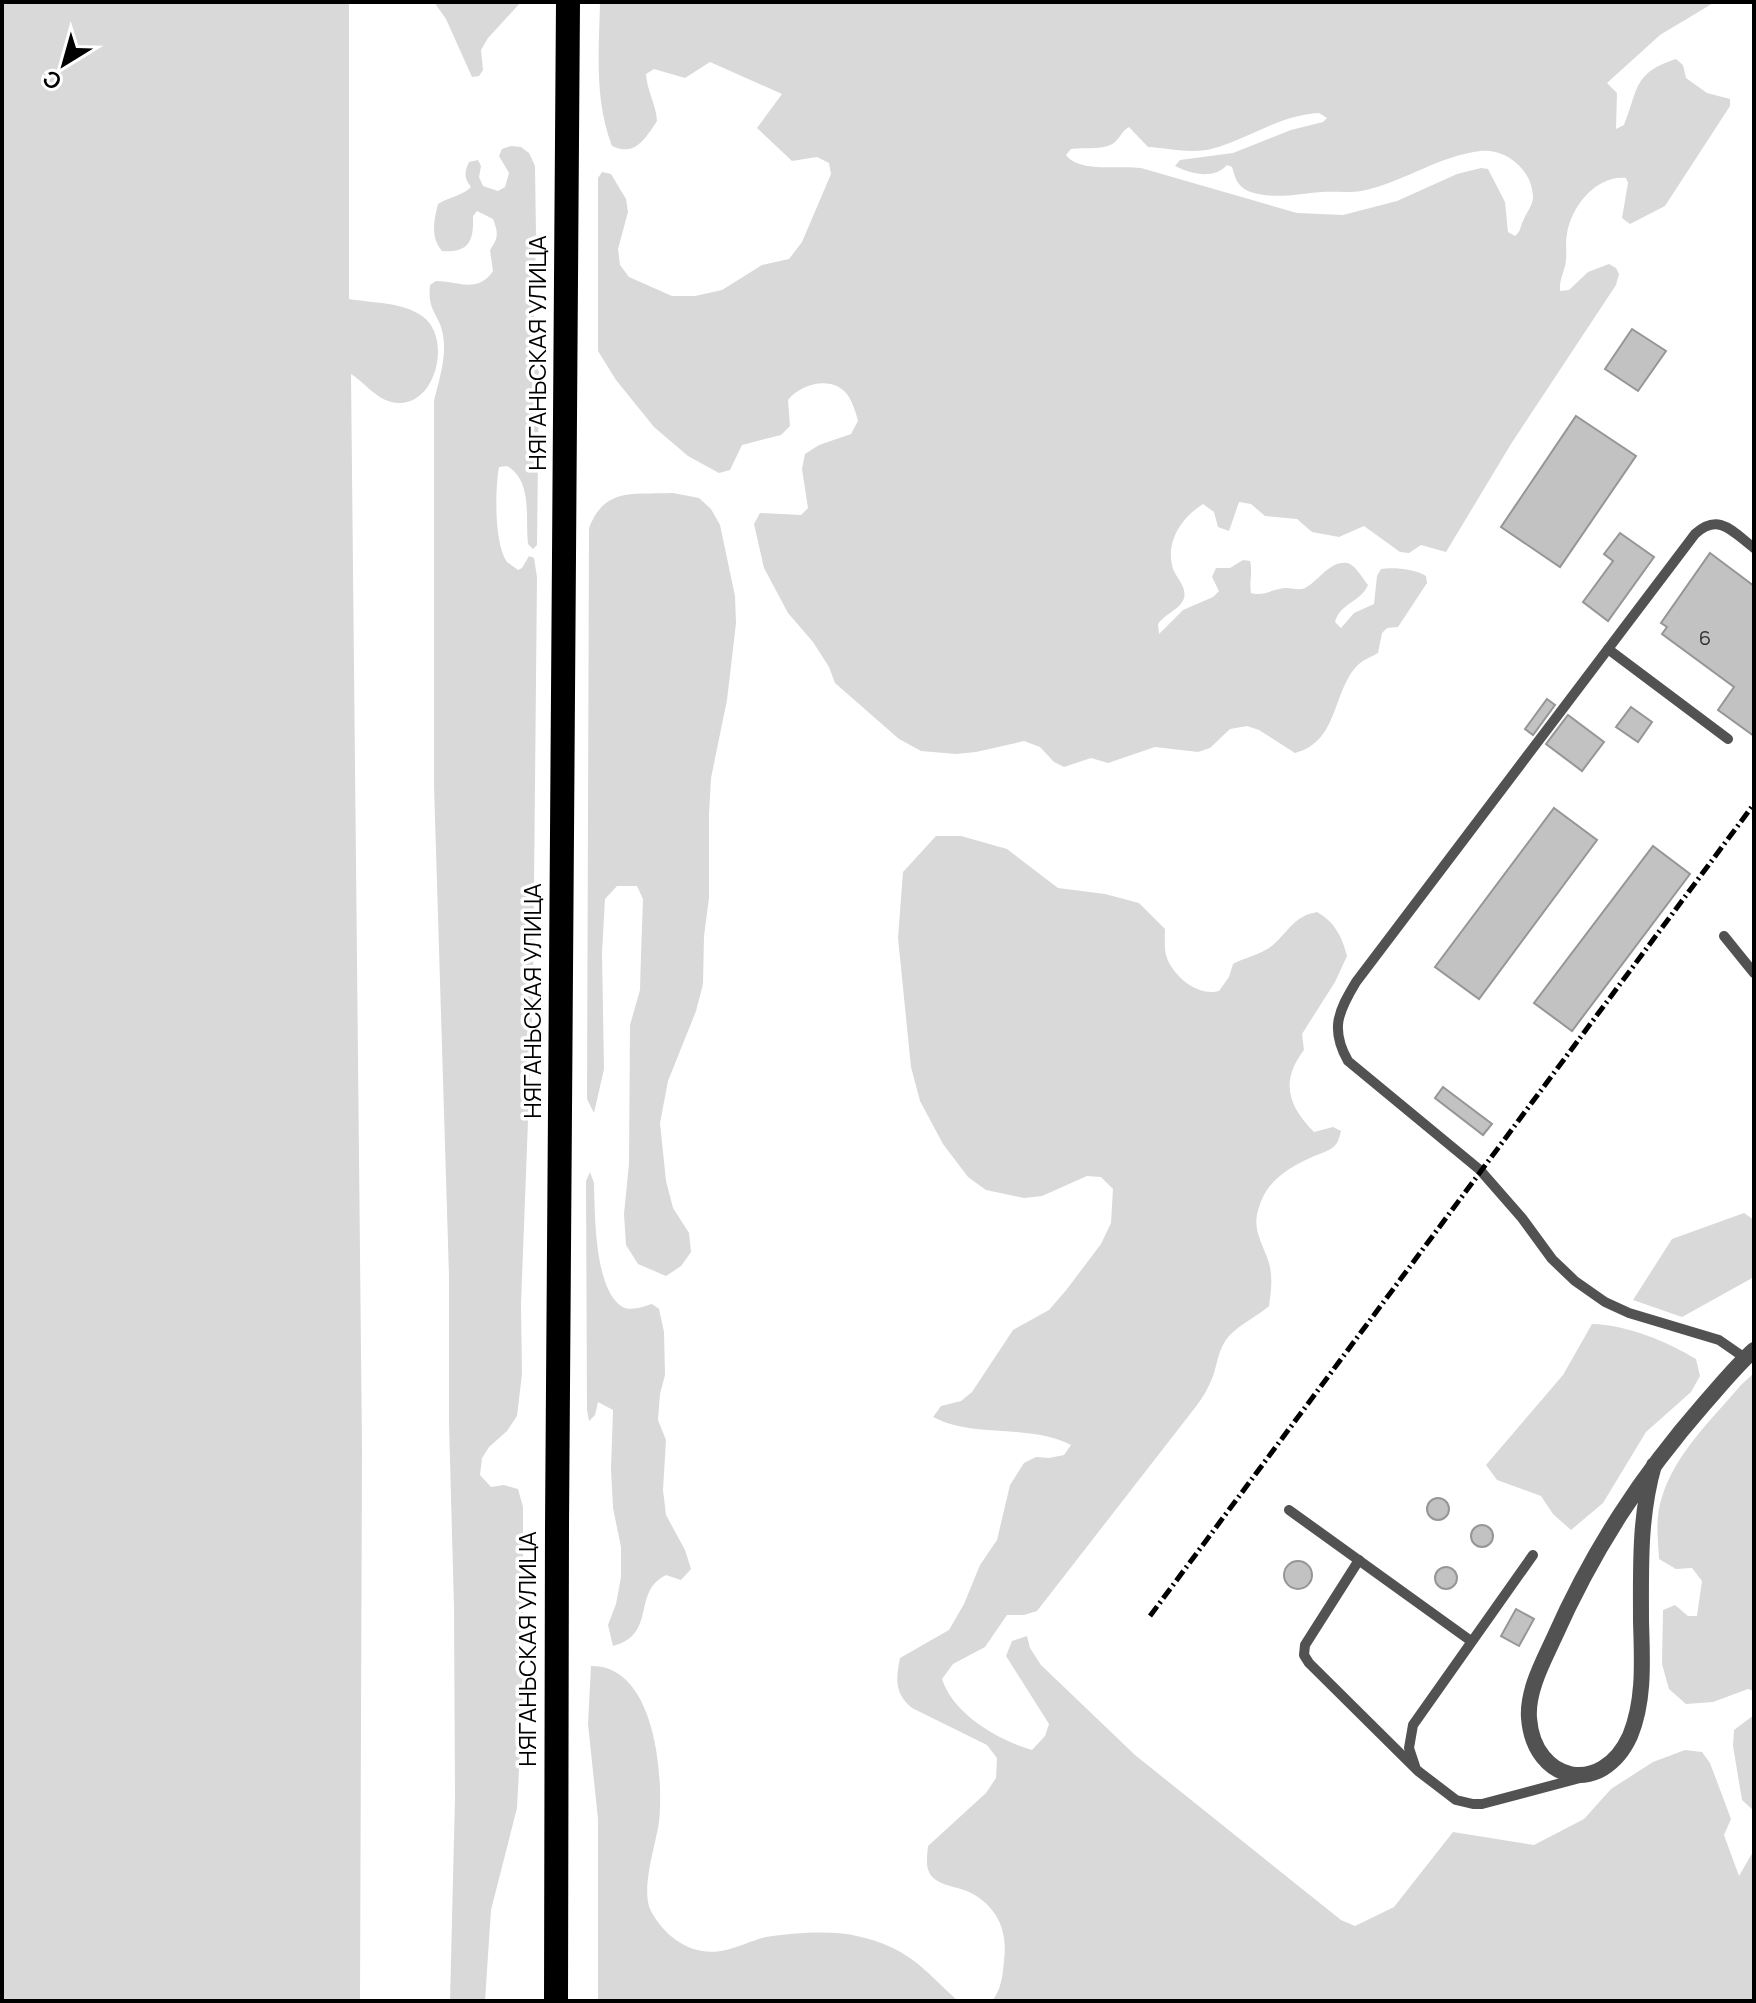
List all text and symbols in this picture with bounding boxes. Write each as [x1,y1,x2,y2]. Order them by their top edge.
north arrow [24,24,104,104]
text: С [36,63,67,97]
street label: НЯГАНЬСКАЯ УЛИЦА [520,235,553,471]
house number: 6 [1699,624,1711,651]
street label: НЯГАНЬСКАЯ УЛИЦА [515,883,548,1119]
street label: НЯГАНЬСКАЯ УЛИЦА [510,1531,543,1767]

